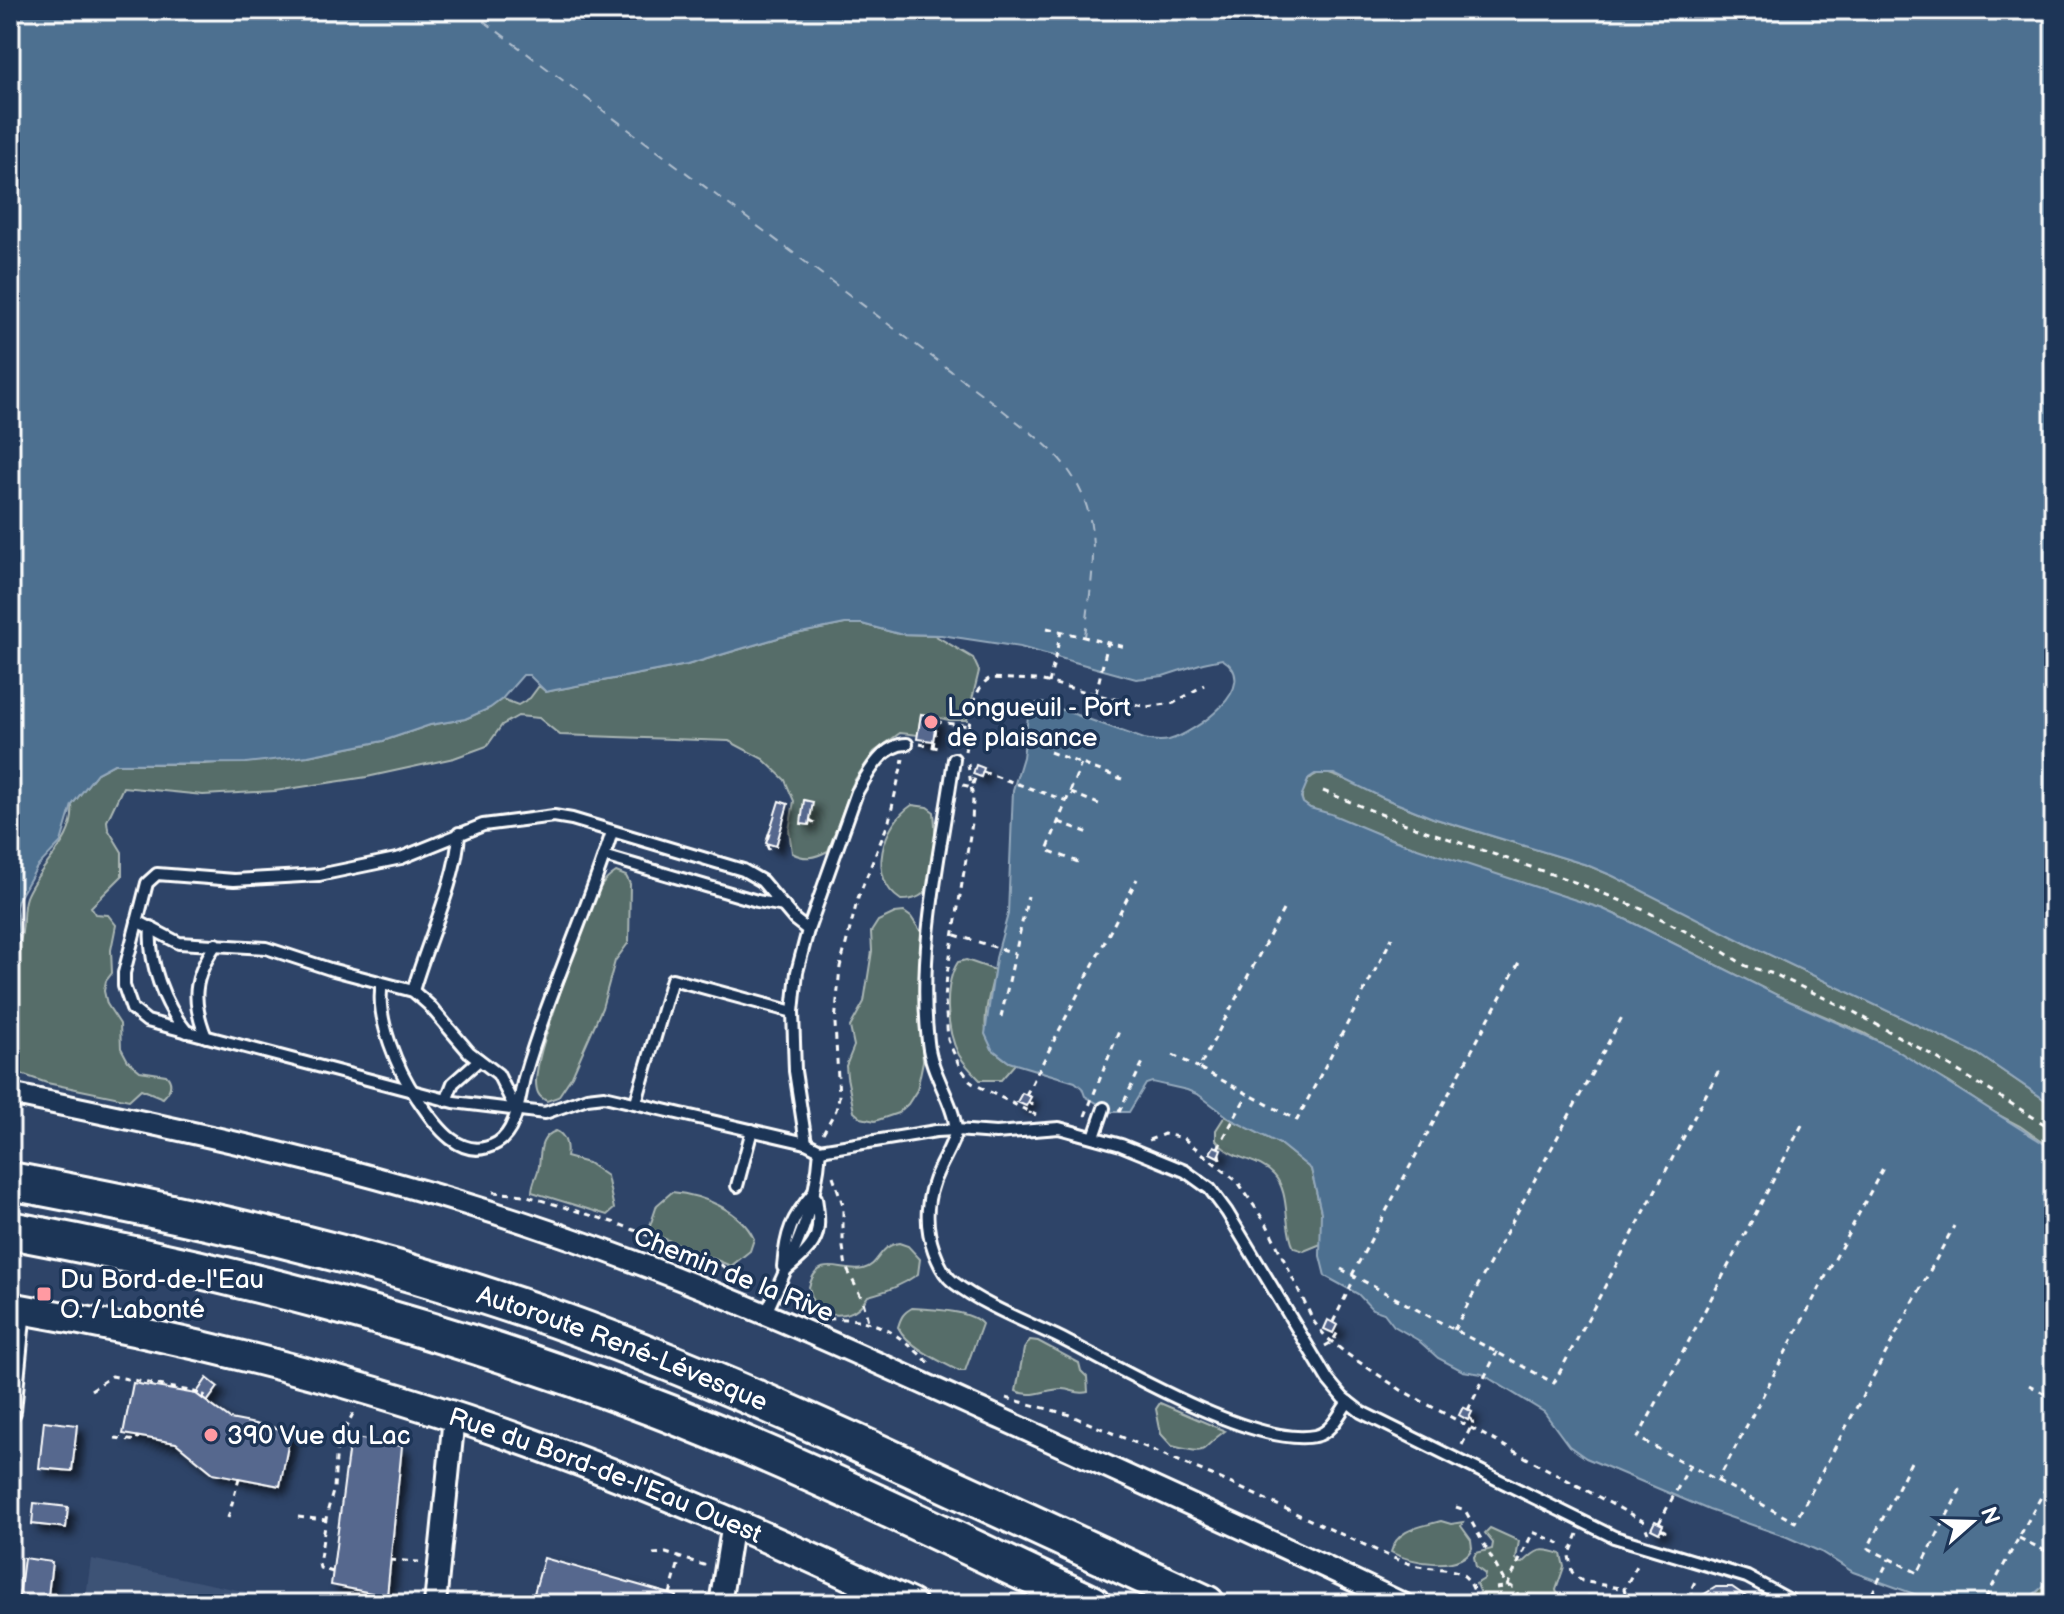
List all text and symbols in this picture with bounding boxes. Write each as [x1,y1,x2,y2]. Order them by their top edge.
place label: Longueuil - Port de plaisance [947,693,1131,754]
marker: Longueuil - Port de plaisance [922,713,940,731]
street label: Chemin de la Rive [629,1221,838,1330]
place label: Du Bord-de-l'Eau O. / Labonté [60,1265,264,1326]
street label: Autoroute René-Lévesque [473,1280,772,1419]
marker: Du Bord-de-l'Eau O. / Labonté [35,1285,53,1303]
street label: Rue du Bord-de-l'Eau Ouest [445,1402,766,1551]
place label: 390 Vue du Lac [227,1421,411,1452]
marker: 390 Vue du Lac [202,1426,220,1444]
north arrow [1932,1482,2012,1562]
text: N [1974,1503,2005,1528]

